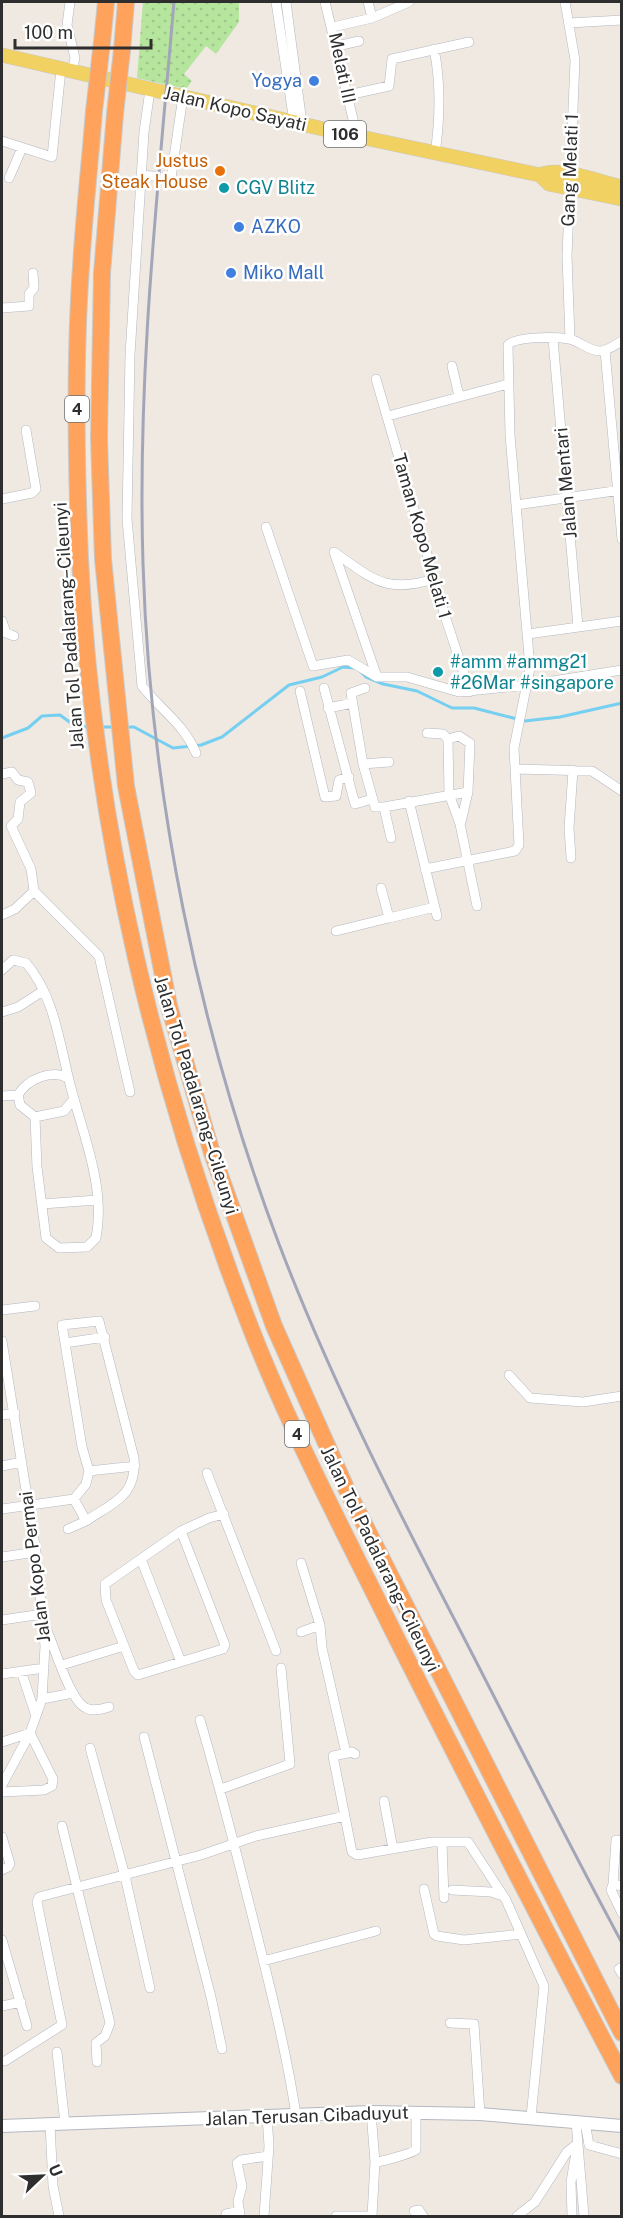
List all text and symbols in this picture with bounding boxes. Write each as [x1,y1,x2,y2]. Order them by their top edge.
scale bar [15,12,152,50]
text: 100 m [24,22,73,43]
street label: Melati III [325,30,360,105]
place label: Yogya [252,70,302,91]
marker: Yogya [307,74,321,88]
street label: Jalan Kopo Sayati [162,82,309,135]
street label: Gang Melati 1 [557,113,582,227]
road number: 106 [324,121,366,147]
place label: Justus Steak House [101,150,208,192]
marker: Justus Steak House [213,164,227,178]
place label: CGV Blitz [236,177,315,198]
marker: CGV Blitz [217,181,231,195]
place label: AZKO [251,216,301,237]
marker: AZKO [232,220,246,234]
place label: Miko Mall [243,262,324,283]
marker: Miko Mall [224,266,238,280]
road number: 4 [65,396,89,422]
street label: Jalan Mentari [550,427,581,539]
street label: Taman Kopo Melati 1 [389,451,456,621]
street label: Jalan Tol Padalarang–Cileunyi [49,502,88,751]
place label: #amm #ammg21 #26Mar #singapore [450,651,614,693]
marker: #amm #ammg21 #26Mar #singapore [431,665,445,679]
street label: Jalan Tol Padalarang–Cileunyi [150,973,243,1217]
road number: 4 [285,1421,309,1447]
street label: Jalan Tol Padalarang–Cileunyi [317,1443,444,1675]
street label: Jalan Kopo Permai [15,1490,54,1644]
street label: Jalan Terusan Cibaduyut [205,2101,409,2130]
north arrow [12,2146,72,2206]
text: U [44,2161,66,2179]

